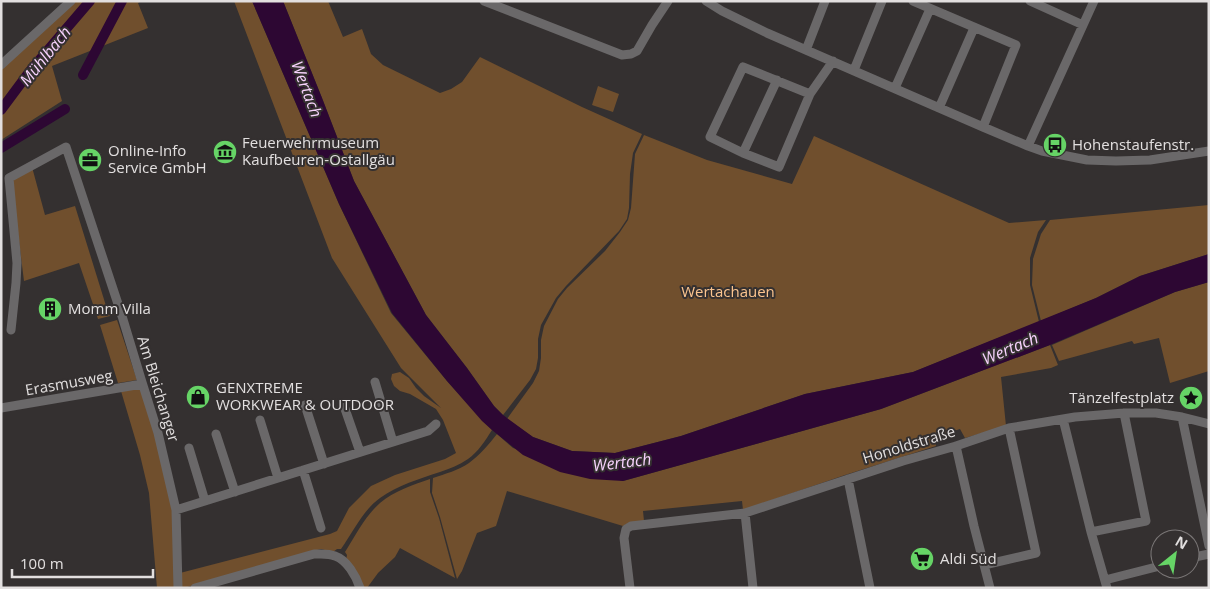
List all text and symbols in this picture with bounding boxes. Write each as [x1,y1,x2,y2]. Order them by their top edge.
water label: Mühlbach [14,22,76,90]
water label: Wertach [286,58,328,120]
place label: Feuerwehrmuseum Kaufbeuren-Ostallgäu [242,132,395,169]
bus stop icon: Hohenstaufenstr. [1042,132,1068,158]
place label: Hohenstaufenstr. [1072,134,1194,154]
museum icon: Feuerwehrmuseum Kaufbeuren-Ostallgäu [212,139,238,165]
place label: Online-Info Service GmbH [108,140,207,177]
office icon: Online-Info Service GmbH [77,147,103,173]
park label: Wertachauen [681,281,775,301]
building icon: Momm Villa [37,296,63,322]
place label: Momm Villa [68,298,151,318]
water label: Wertach [979,326,1041,370]
street label: Am Bleichanger [133,333,185,444]
street label: Erasmusweg [24,364,114,400]
place label: GENXTREME WORKWEAR & OUTDOOR [216,377,395,414]
shop icon: GENXTREME WORKWEAR & OUTDOOR [185,384,211,410]
place icon: Tänzelfestplatz [1178,385,1204,411]
place label: Tänzelfestplatz [1069,387,1174,407]
street label: Honoldstraße [860,420,958,468]
water label: Wertach [592,448,652,476]
north arrow [1150,529,1200,579]
text: N [1172,531,1191,553]
scale bar [12,546,154,578]
supermarket icon: Aldi Süd [909,546,935,572]
place label: Aldi Süd [940,548,997,568]
text: 100 m [20,553,64,573]

